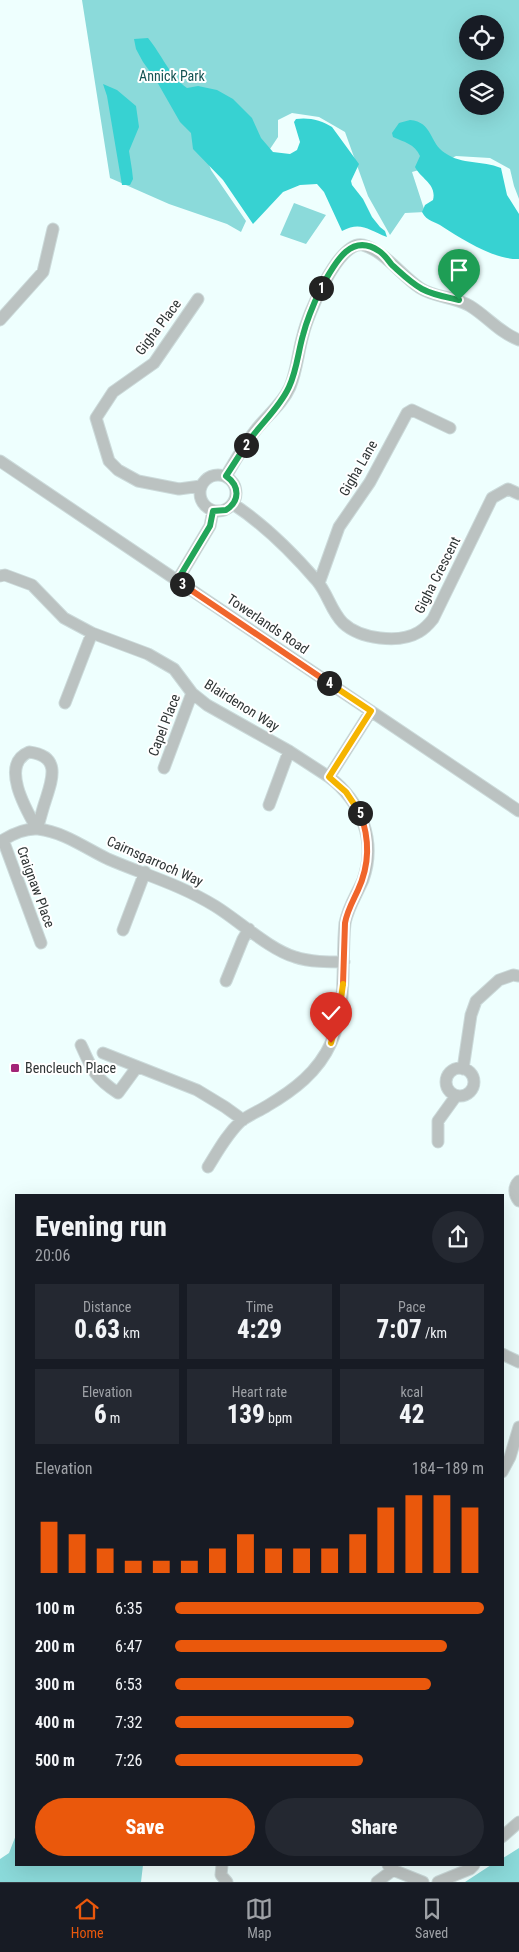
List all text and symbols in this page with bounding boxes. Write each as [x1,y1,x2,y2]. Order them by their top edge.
map controls [459,15,504,115]
button: locate [459,15,504,60]
park label: Annick Park [139,68,206,84]
button: layers [459,70,504,115]
pin [438,249,480,300]
icon: arrive [445,256,473,284]
pin: 1 [308,276,334,300]
text: 1 [318,280,325,296]
street label: Gigha Place [132,296,184,358]
pin: 2 [234,432,258,458]
text: 2 [243,437,250,453]
street label: Gigha Lane [336,437,381,499]
street label: Gigha Crescent [411,534,463,616]
pin: 3 [170,572,194,596]
text: 3 [179,576,186,592]
street label: Towerlands Road [224,591,312,657]
pin: 4 [316,670,342,696]
text: 4 [326,675,333,691]
street label: Blairdenon Way [202,676,282,734]
street label: Capel Place [145,691,183,758]
pin: 5 [348,800,372,826]
text: 5 [357,805,364,821]
street label: Cairnsgarroch Way [104,833,206,889]
street label: Craignaw Place [14,844,58,930]
pin [310,992,352,1043]
icon: check [317,999,345,1027]
place label: Bencleuch Place [25,1060,117,1076]
marker: Bencleuch Place [9,1062,21,1074]
text: Evening run [35,1210,167,1243]
button: share [432,1211,484,1263]
text: 20:06 [35,1246,70,1265]
text: Distance [83,1299,131,1315]
text: Time [246,1299,273,1315]
text: Pace [398,1299,426,1315]
text: 0.63 [74,1315,120,1344]
text: 4:29 [237,1315,282,1344]
text: 7:07 [377,1315,422,1344]
text: km [120,1325,140,1341]
text: /km [422,1325,447,1341]
text: Elevation [82,1384,132,1400]
text: Heart rate [232,1384,287,1400]
text: kcal [401,1384,423,1400]
text: 6 [94,1400,107,1429]
text: 139 [227,1400,265,1429]
text: 42 [399,1400,425,1429]
text: m [107,1410,120,1426]
text: bpm [265,1410,292,1426]
text: Elevation [35,1459,93,1478]
text: 184–189 m [412,1459,484,1478]
text: 100 m [35,1599,75,1618]
text: 6:35 [115,1599,142,1618]
text: 200 m [35,1637,75,1656]
text: 6:47 [115,1637,142,1656]
text: 300 m [35,1675,75,1694]
text: 6:53 [115,1675,142,1694]
text: 400 m [35,1713,75,1732]
text: 7:32 [115,1713,142,1732]
text: 500 m [35,1751,75,1770]
text: 7:26 [115,1751,142,1770]
button: Save [35,1798,255,1856]
button: Share [265,1798,484,1856]
tab: Home [71,1895,104,1941]
tab: Map [245,1895,273,1941]
tab: Saved [415,1895,448,1941]

